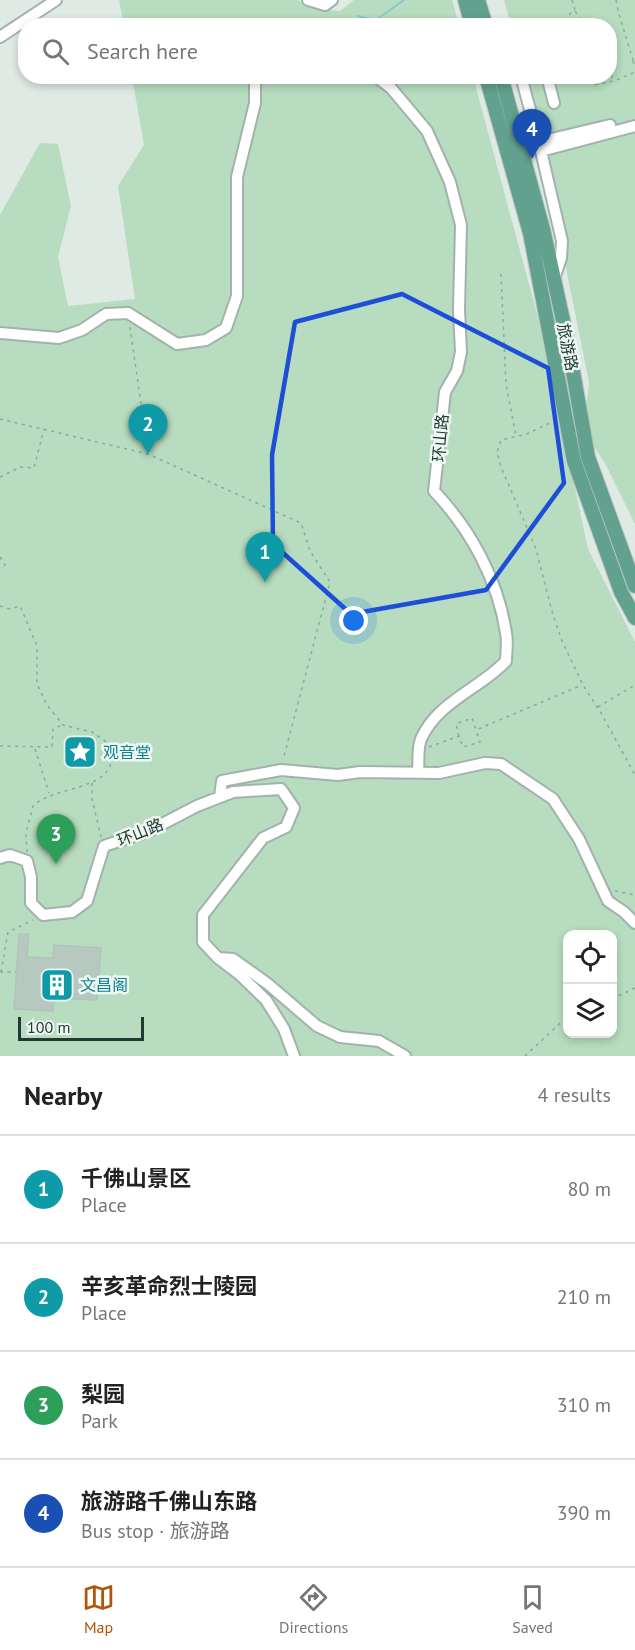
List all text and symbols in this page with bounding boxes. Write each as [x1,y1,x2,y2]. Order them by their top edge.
search box [18,18,617,84]
icon: search [39,35,72,68]
text: Search here [87,37,198,65]
pin: 4 [512,110,552,159]
street label: 旅游路 [554,322,582,372]
pin: 2 [128,404,168,454]
street label: 环山路 [428,413,452,463]
pin: 1 [246,532,284,582]
your location [339,606,368,635]
place icon: 观音堂 [62,734,98,770]
place label: 观音堂 [103,742,151,762]
pin: 3 [36,814,76,864]
street label: 环山路 [114,814,166,850]
map controls [563,930,617,1038]
button: locate [563,930,617,984]
building icon: 文昌阁 [39,967,75,1003]
place label: 文昌阁 [80,975,128,995]
button: layers [563,984,617,1038]
scale bar [18,1014,144,1042]
text: 100 m [27,1017,70,1037]
text: Nearby [24,1079,102,1112]
text: 4 results [538,1082,611,1108]
text: 千佛山景区 [81,1164,191,1192]
text: 1 [38,1176,49,1202]
text: 80 m [568,1176,611,1202]
text: Place [81,1192,127,1218]
text: 辛亥革命烈士陵园 [81,1272,257,1300]
text: 2 [38,1284,49,1310]
text: 210 m [557,1284,611,1310]
text: Place [81,1300,127,1326]
text: 梨园 [81,1380,125,1408]
text: 3 [38,1392,49,1418]
text: 310 m [557,1392,611,1418]
text: Park [81,1408,118,1434]
text: 旅游路千佛山东路 [81,1487,257,1515]
text: 4 [38,1500,49,1526]
text: 390 m [557,1500,611,1526]
text: Bus stop · 旅游路 [81,1518,230,1544]
tab: Map [82,1581,115,1637]
tab: Directions [279,1581,348,1637]
tab: Saved [512,1581,553,1637]

